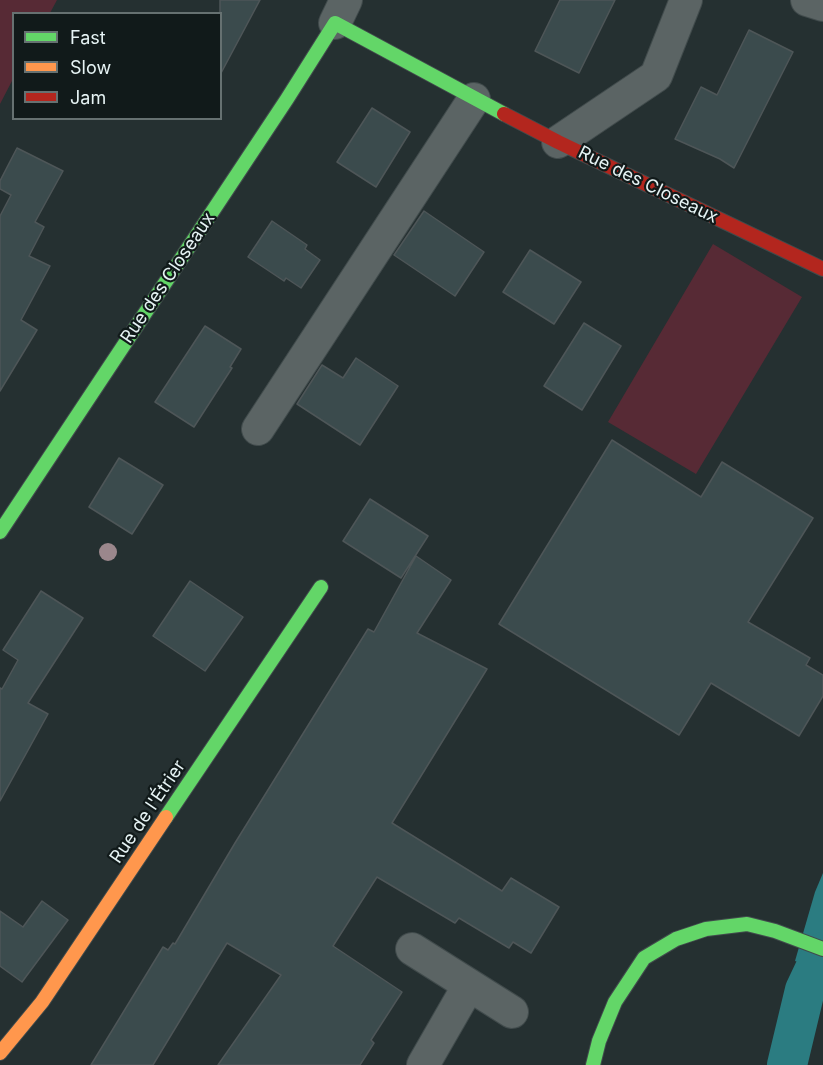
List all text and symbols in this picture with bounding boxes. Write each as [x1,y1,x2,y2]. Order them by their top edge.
legend [12,12,222,120]
text: Fast [70,27,106,48]
text: Slow [70,57,111,78]
text: Jam [70,87,106,108]
street label: Rue des Closeaux [575,142,721,228]
street label: Rue des Closeaux [116,209,220,347]
street label: Rue de l'Étrier [106,756,190,868]

